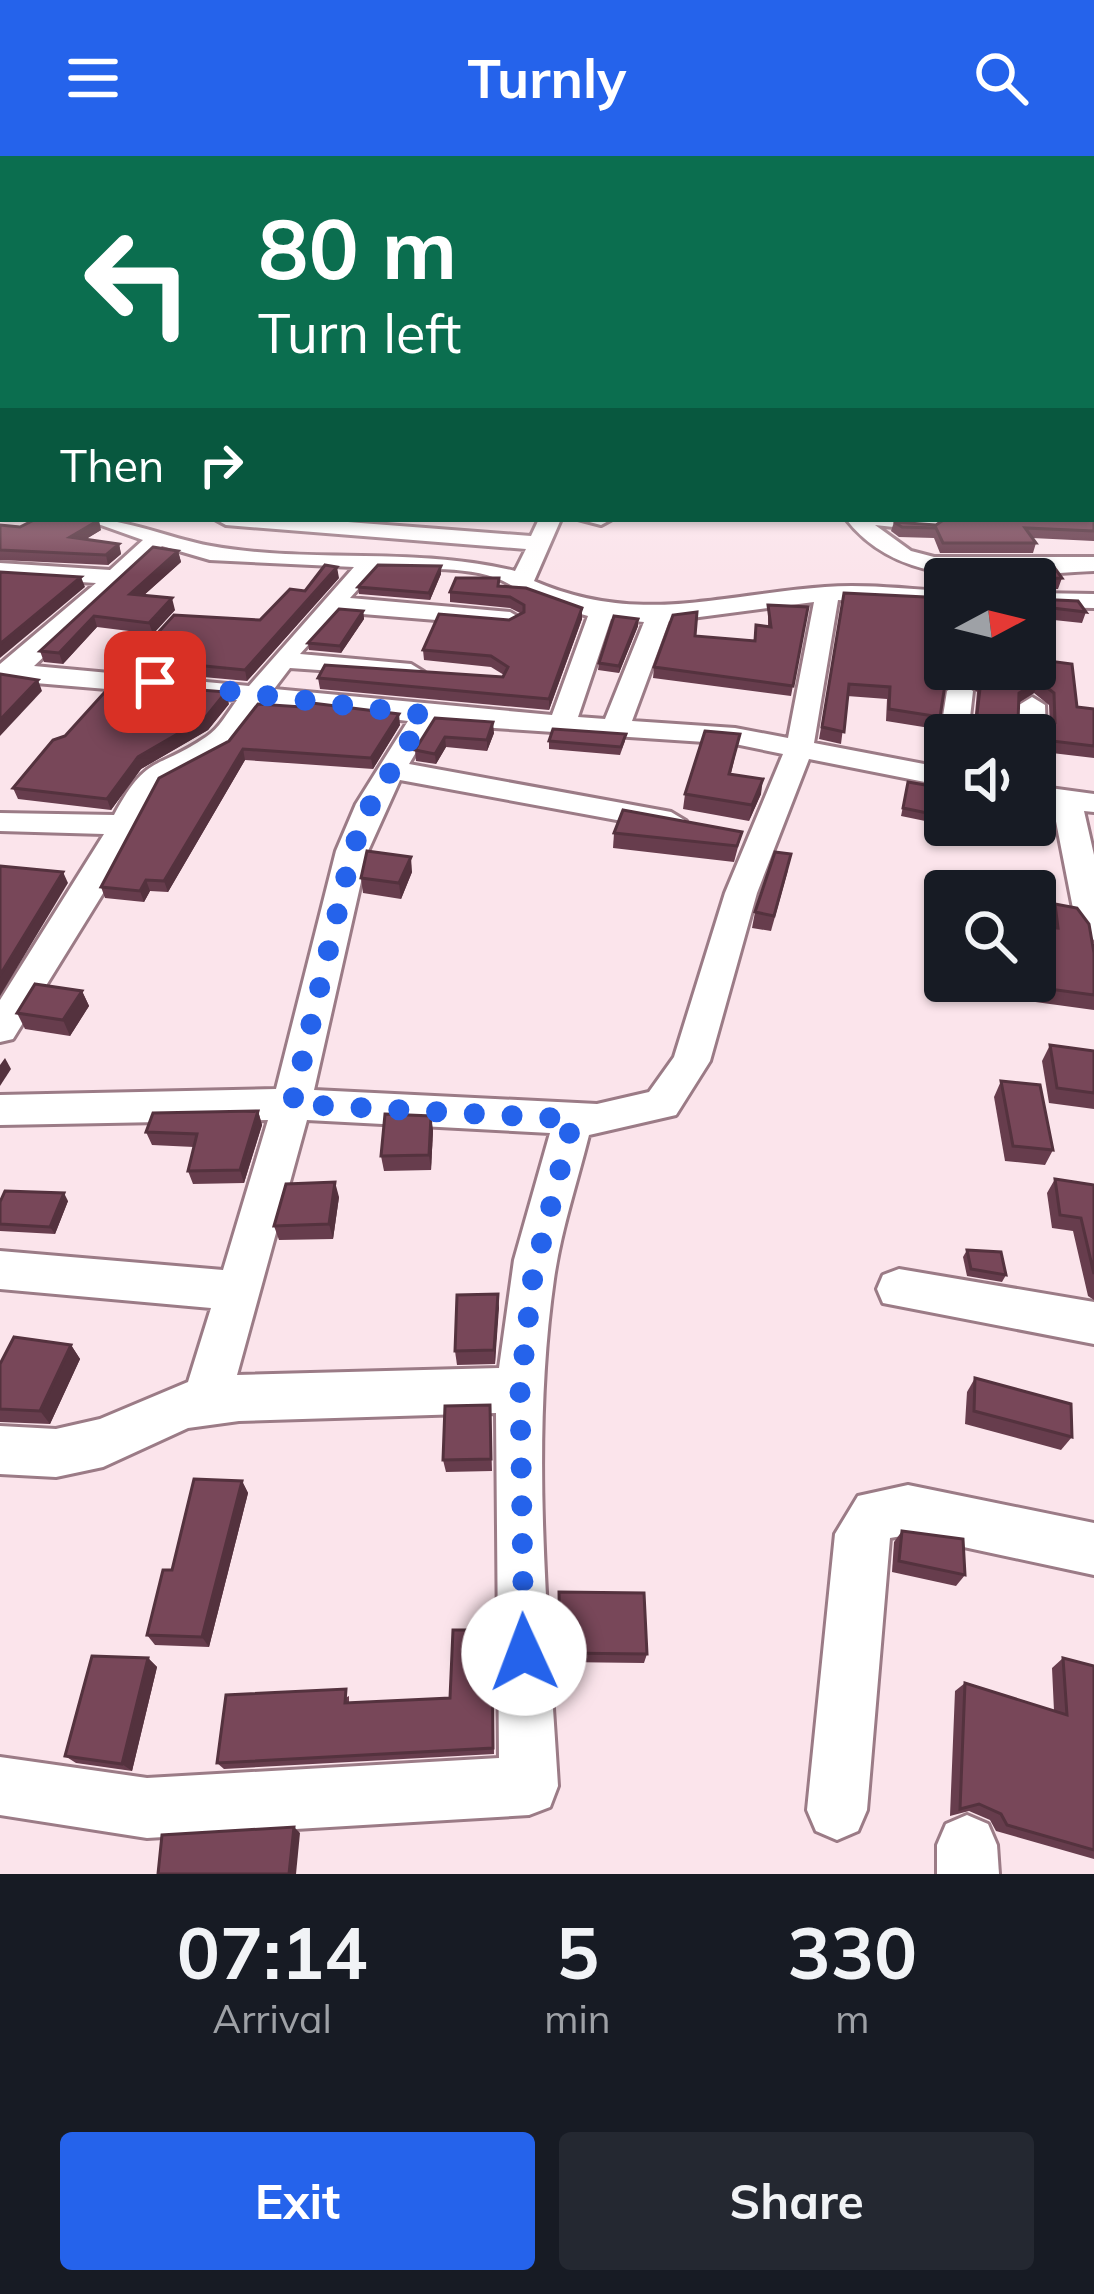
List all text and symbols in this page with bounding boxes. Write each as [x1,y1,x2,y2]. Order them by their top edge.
text: Turnly [468,44,626,112]
icon: menu [60,45,126,111]
icon: search [968,45,1034,111]
text: 80 m [258,195,457,300]
icon: left [60,204,216,360]
text: Turn left [258,299,461,367]
icon: right [188,432,254,498]
text: Then [60,437,164,493]
north arrow [924,558,1056,690]
map controls [924,558,1056,1002]
pin [104,631,206,733]
icon: arrive [122,649,188,715]
button: sound [924,714,1056,846]
button: search [924,870,1056,1002]
position arrow [461,1590,587,1716]
text: 07:14 [177,1907,367,1997]
text: 5 [556,1907,599,1997]
text: 330 [788,1907,917,1997]
text: Arrival [213,1994,332,2043]
text: min [544,1994,611,2043]
text: m [835,1994,869,2043]
button: Exit [60,2132,535,2270]
button: Share [559,2132,1034,2270]

